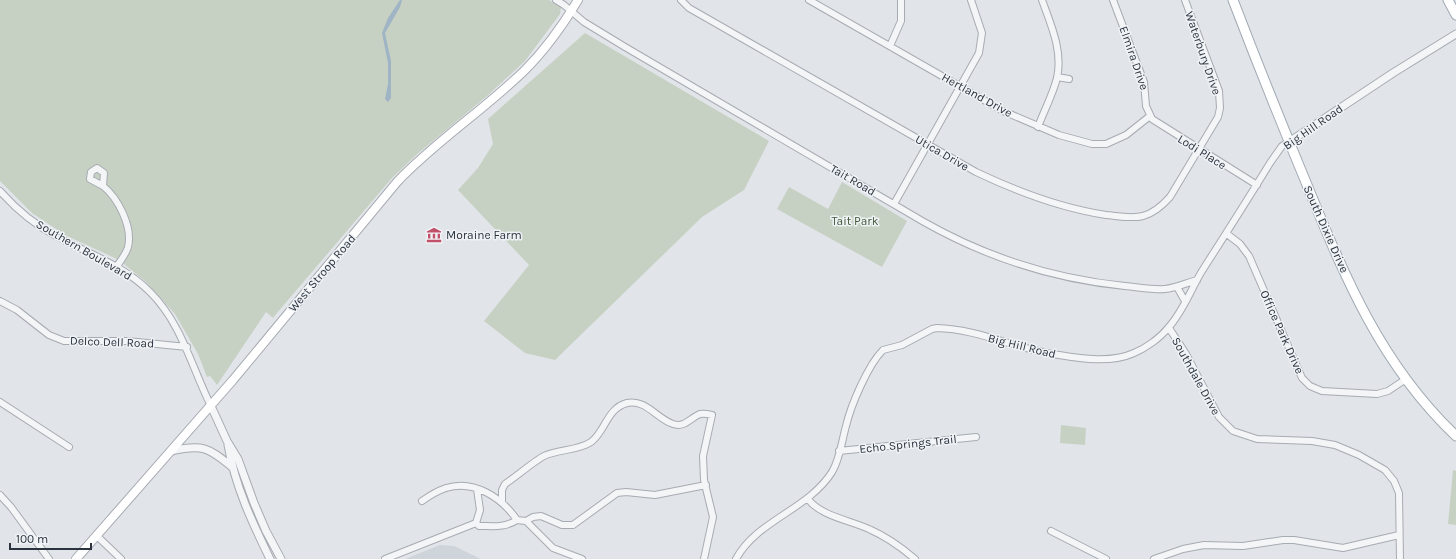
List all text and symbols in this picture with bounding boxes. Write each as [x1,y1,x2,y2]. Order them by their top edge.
street label: Waterbury Drive [1182,10,1224,96]
street label: Elmira Drive [1117,24,1151,92]
street label: Hertland Drive [939,70,1015,120]
street label: Big Hill Road [1281,101,1345,153]
street label: Utica Drive [913,132,971,174]
street label: Lodi Place [1175,132,1229,172]
street label: Tait Road [828,161,878,199]
street label: South Dixie Drive [1301,183,1351,275]
park label: Tait Park [832,214,879,228]
street label: Southern Boulevard [34,217,134,283]
museum icon: Moraine Farm [425,226,443,244]
place label: Moraine Farm [446,228,522,242]
street label: West Stroop Road [285,231,359,315]
street label: Office Park Drive [1257,288,1307,376]
street label: Big Hill Road [987,331,1057,361]
street label: Delco Dell Road [70,334,154,350]
street label: Southdale Drive [1169,335,1223,417]
street label: Echo Springs Trail [859,432,957,456]
scale bar [10,525,91,551]
text: 100 m [16,532,48,546]

